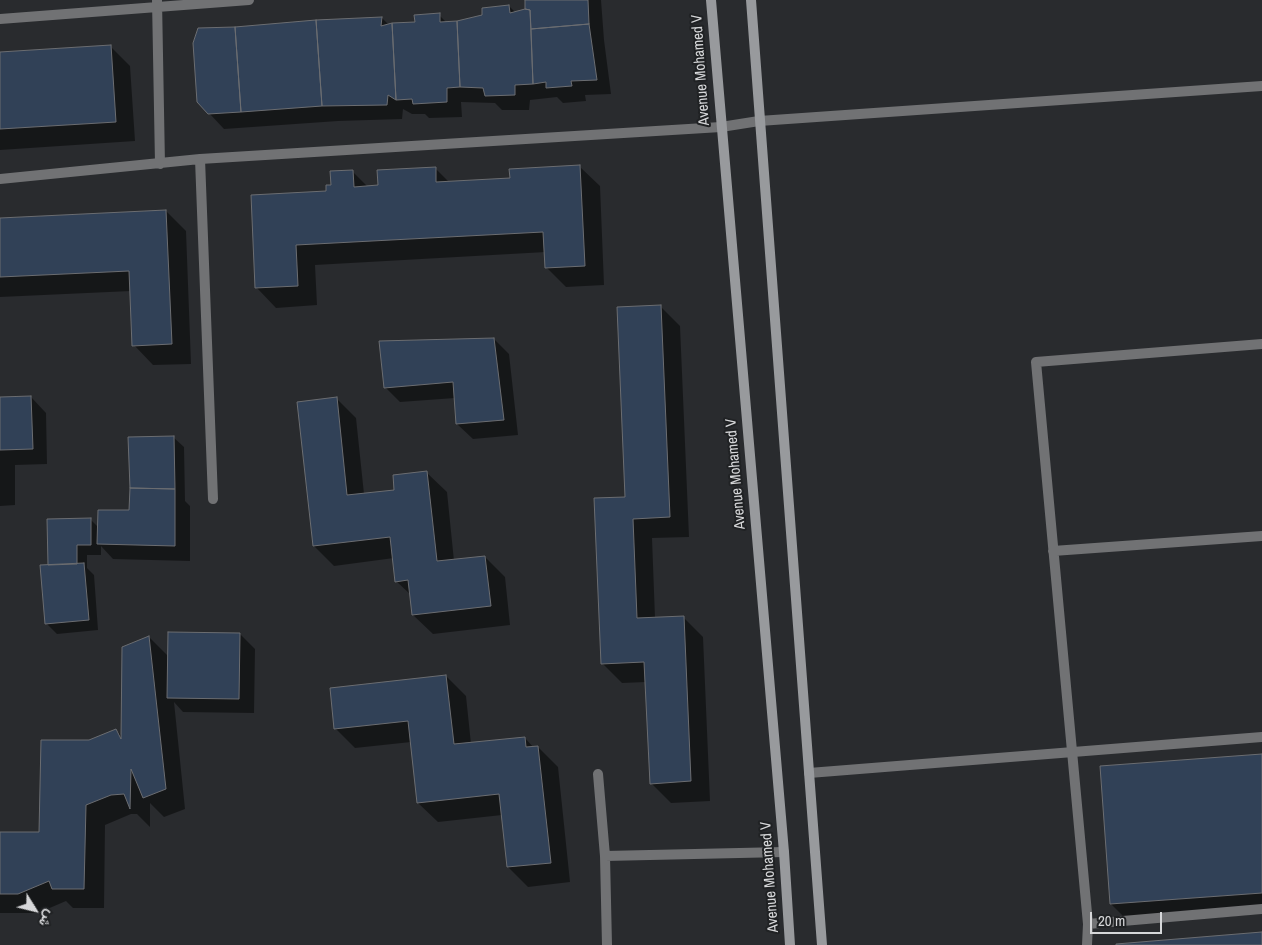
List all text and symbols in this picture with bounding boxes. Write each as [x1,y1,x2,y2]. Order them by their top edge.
street label: Avenue Mohamed V [688,14,714,126]
street label: Avenue Mohamed V [722,418,750,530]
street label: Avenue Mohamed V [757,821,783,933]
north arrow [10,885,60,935]
scale bar [1092,902,1164,934]
text: ش [35,907,59,931]
text: 20 m [1098,910,1125,931]

